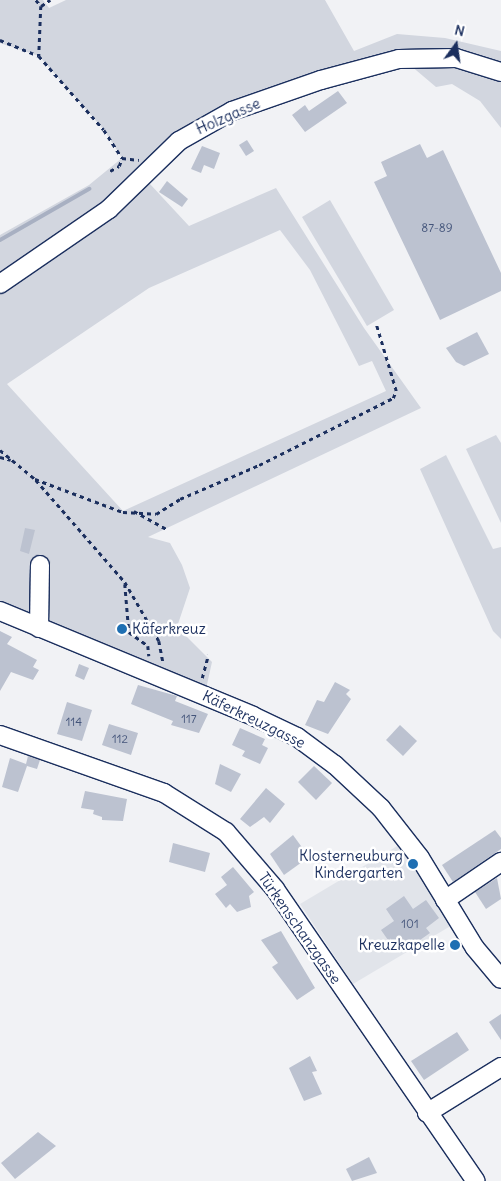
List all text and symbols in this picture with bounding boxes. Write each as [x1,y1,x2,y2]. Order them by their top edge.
north arrow [431,20,481,70]
text: N [453,21,467,40]
street label: Holzgasse [193,94,263,138]
house number: 87-89 [421,221,453,235]
place label: Käferkreuz [132,620,206,638]
marker: Käferkreuz [116,623,128,635]
street label: Käferkreuzgasse [200,686,308,752]
house number: 117 [181,712,197,726]
house number: 114 [66,715,82,729]
house number: 112 [112,732,128,746]
place label: Klosterneuburg Kindergarten [299,846,403,881]
marker: Klosterneuburg Kindergarten [407,858,419,870]
street label: Türkenschanzgasse [255,869,345,987]
house number: 101 [401,917,419,931]
place label: Kreuzkapelle [358,936,445,954]
marker: Kreuzkapelle [449,939,461,951]

